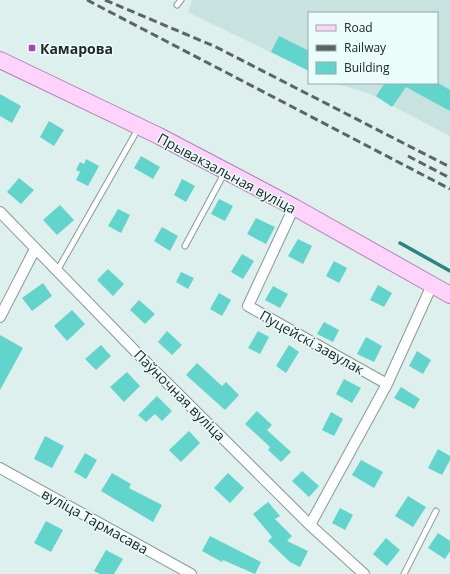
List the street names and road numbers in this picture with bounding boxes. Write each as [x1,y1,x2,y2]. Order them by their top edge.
street label: Прывакзальная вуліца [154,128,300,218]
street label: Пуцейскі завулак [256,305,368,379]
street label: Паўночная вуліца [130,345,230,445]
street label: вуліца Тармасава [38,484,152,558]

